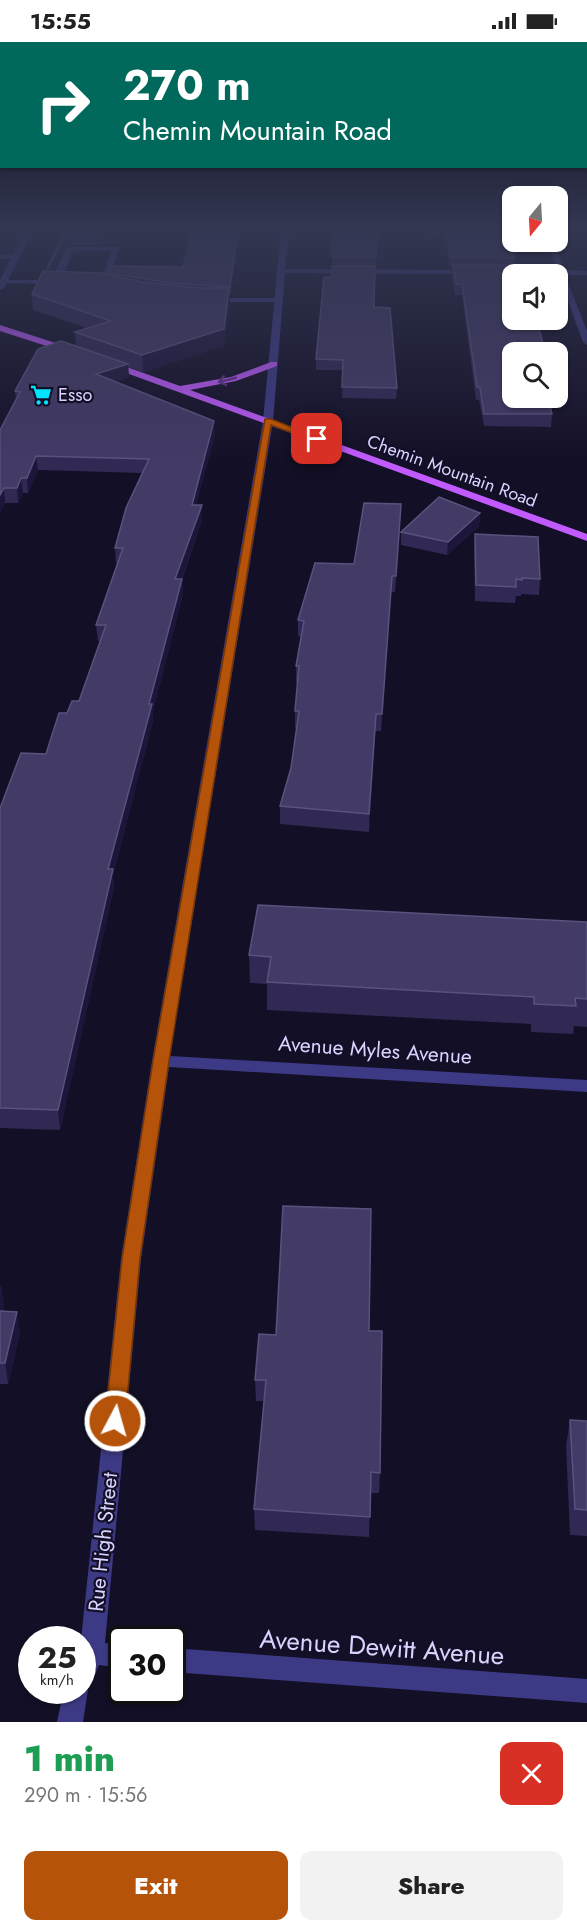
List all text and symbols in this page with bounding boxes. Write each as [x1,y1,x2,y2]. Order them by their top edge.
text: 15:55 [30,5,91,37]
text: 270 m [123,55,251,116]
icon: right [24,66,102,144]
text: Chemin Mountain Road [123,111,392,150]
north arrow [502,186,568,252]
map controls [502,186,568,408]
button: sound [502,264,568,330]
button: search [502,342,568,408]
one-way arrow [218,375,237,387]
place label: Esso [58,382,92,408]
supermarket icon: Esso [29,383,53,407]
pin [291,413,342,464]
icon: arrive [300,422,333,455]
street label: Chemin Mountain Road [363,428,541,514]
street label: Avenue Myles Avenue [277,1028,473,1072]
position arrow [83,1389,147,1453]
street label: Rue High Street [81,1471,125,1613]
street label: Avenue Dewitt Avenue [258,1619,506,1675]
speed limit sign: 30 [108,1626,186,1704]
text: 25 [37,1636,77,1679]
text: km/h [40,1669,74,1691]
text: 1 min [24,1732,115,1784]
button: close [500,1742,563,1805]
text: 290 m · 15:56 [24,1781,148,1810]
button: Exit [24,1851,288,1920]
button: Share [300,1851,563,1920]

